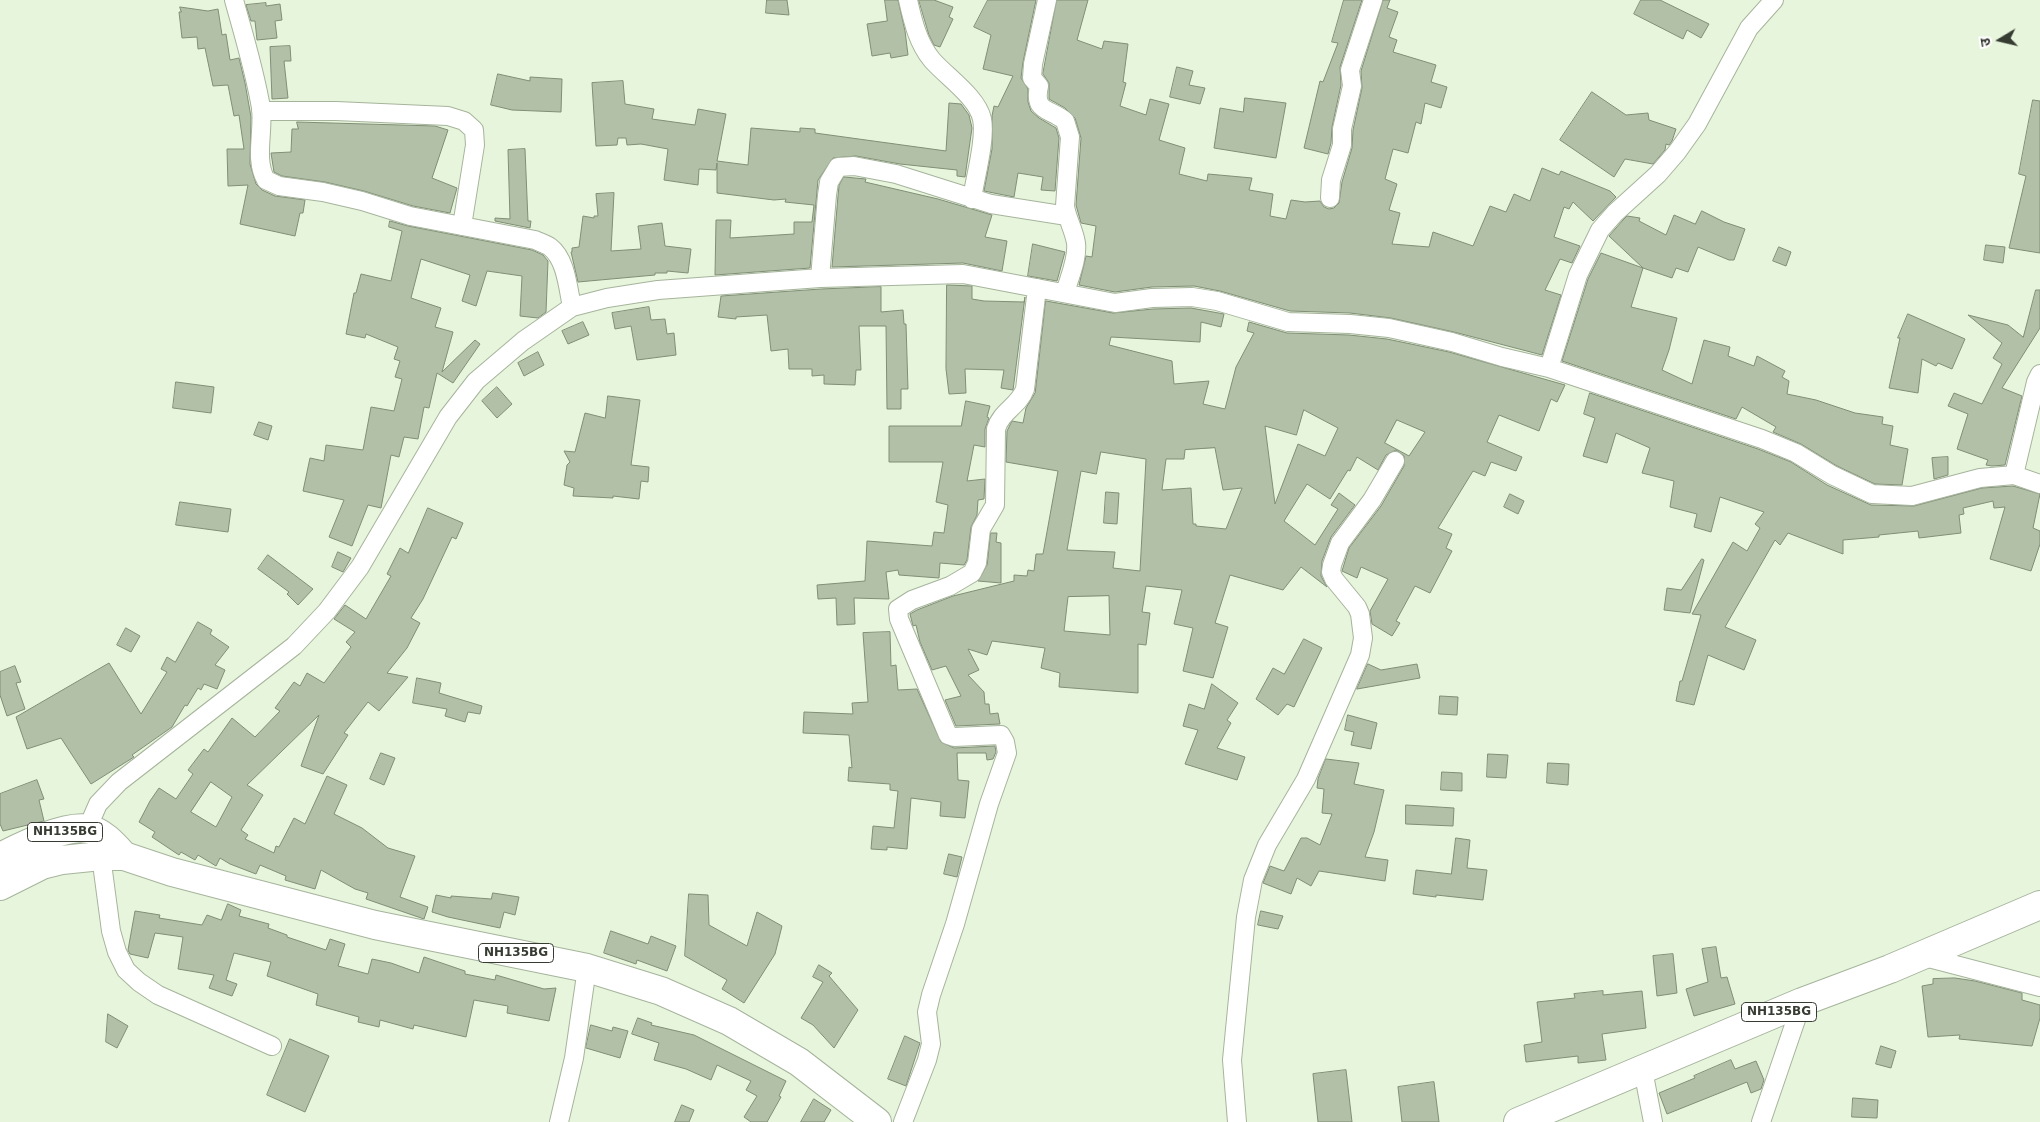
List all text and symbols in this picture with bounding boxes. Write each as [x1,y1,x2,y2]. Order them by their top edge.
north arrow [1975,15,2025,65]
text: उ [1977,37,1994,48]
road number: NH135BG [28,822,102,842]
road number: NH135BG [478,944,554,962]
road number: NH135BG [1742,1002,1816,1022]

